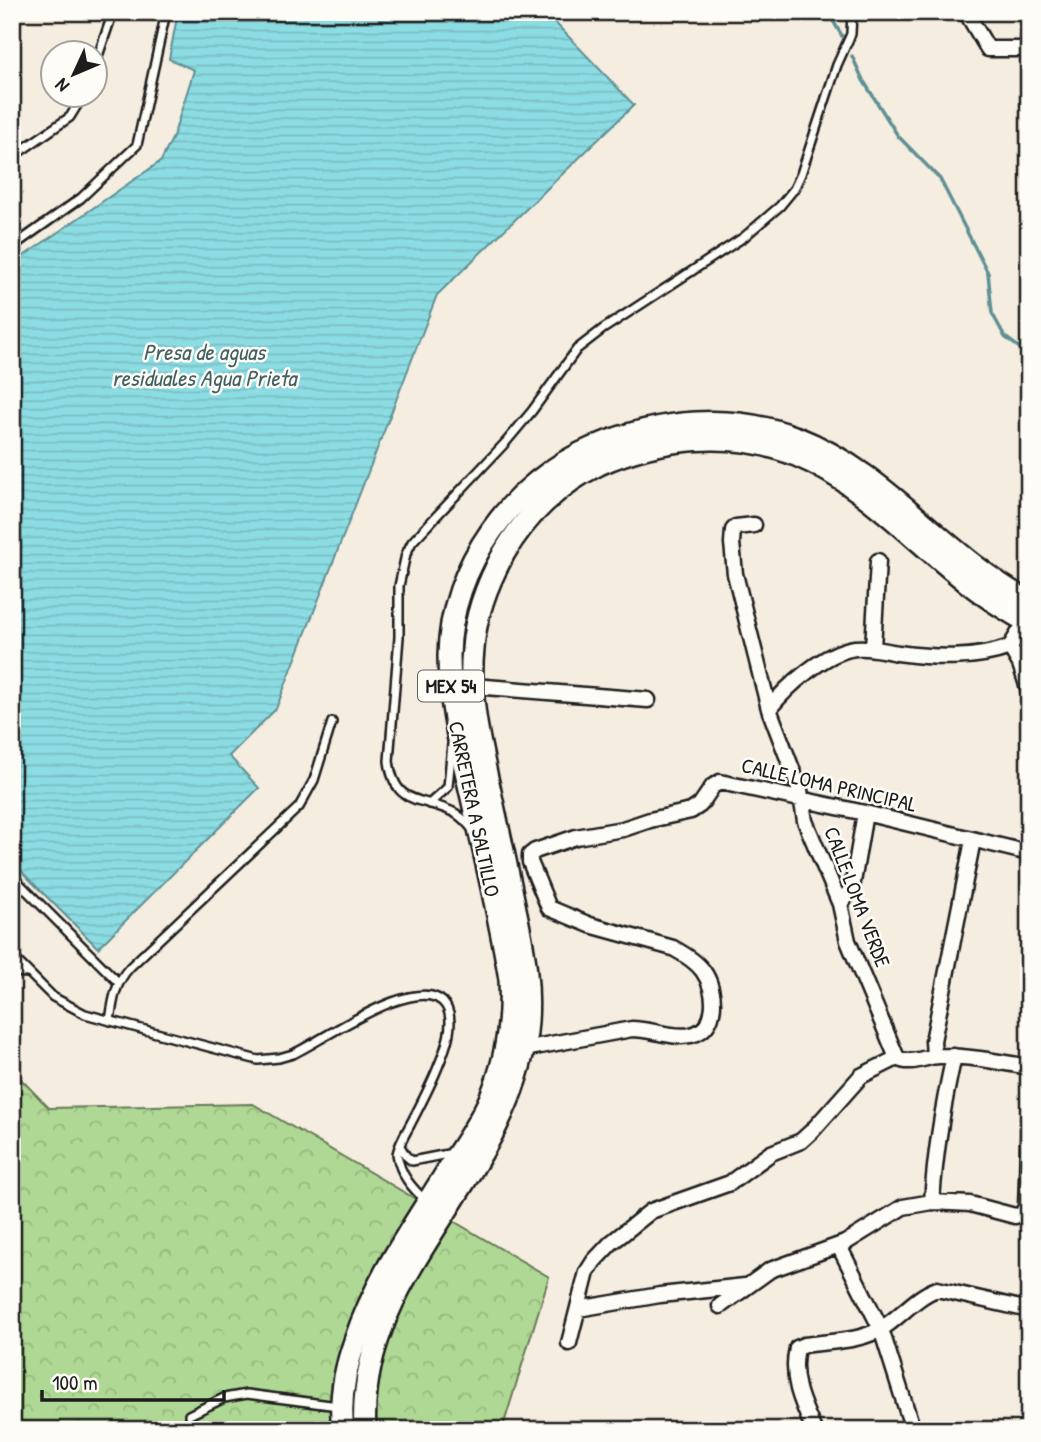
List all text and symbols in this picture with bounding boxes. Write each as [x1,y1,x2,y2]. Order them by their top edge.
north arrow [38,38,108,108]
text: N [49,73,75,98]
water label: Presa de aguas residuales Agua Prieta [112,336,298,394]
road number: MEX 54 [418,670,484,702]
street label: CARRETERA A SALTILLO [442,718,507,899]
street label: CALLE LOMA PRINCIPAL [739,750,920,819]
street label: CALLE LOMA VERDE [817,822,898,971]
scale bar [42,1358,224,1402]
text: 100 m [52,1368,98,1397]

